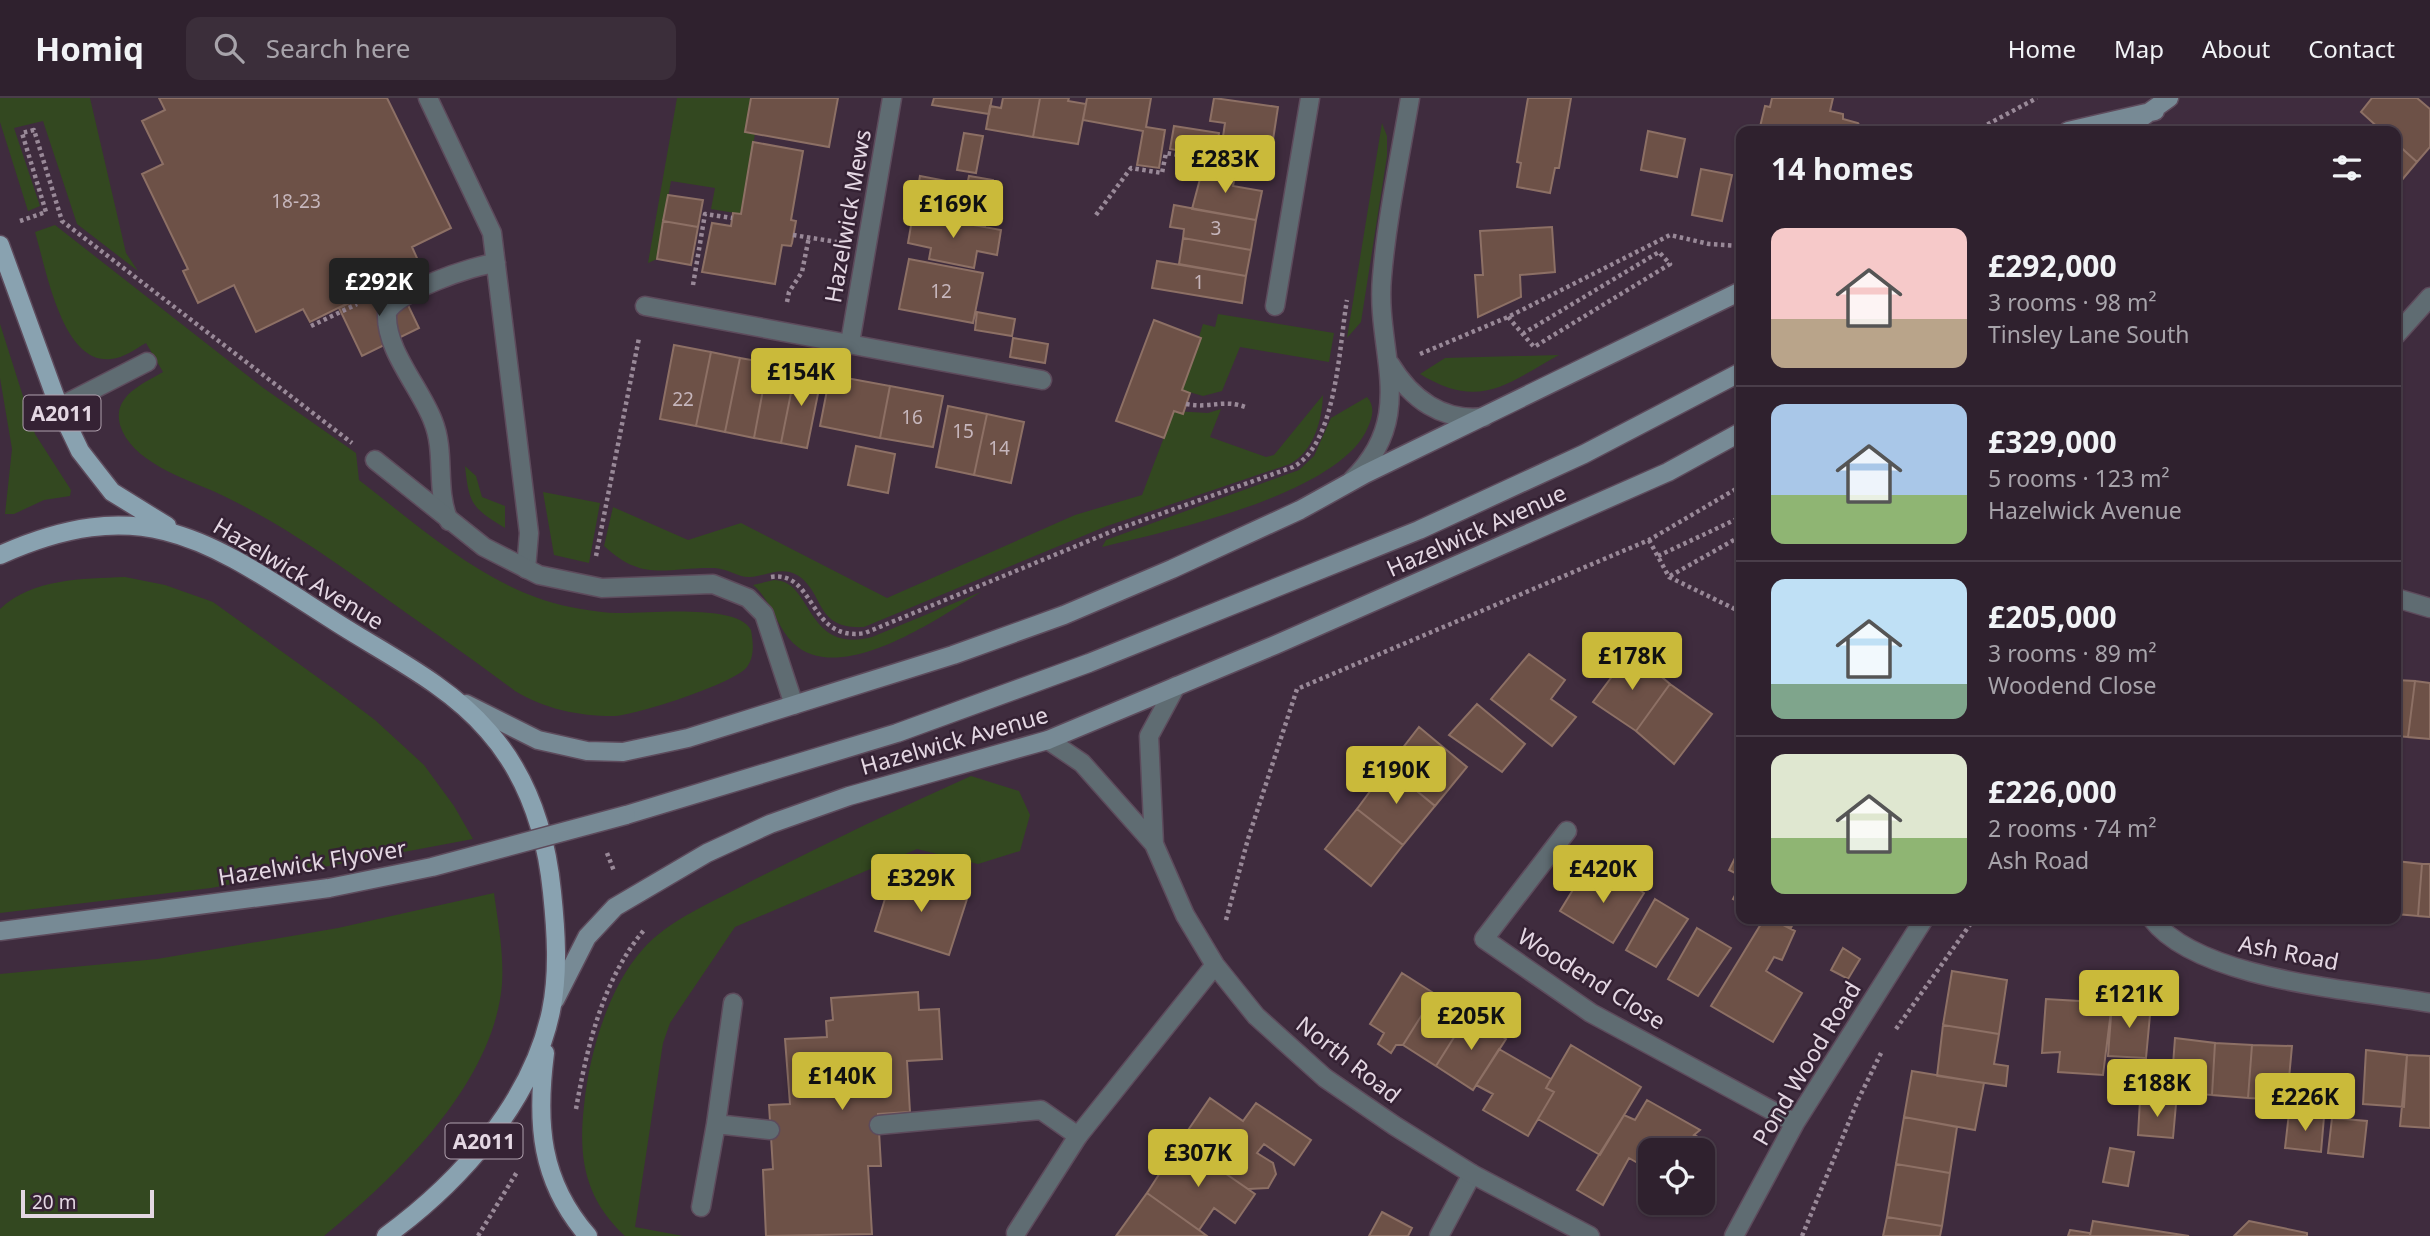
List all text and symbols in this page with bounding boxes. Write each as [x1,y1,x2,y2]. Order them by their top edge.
search box [186,17,676,80]
text: Homiq [35,26,144,71]
icon: search [210,29,248,67]
text: Search here [266,30,410,66]
text: Home [2008,32,2076,65]
text: Map [2114,32,2164,65]
text: About [2202,32,2270,65]
text: Contact [2308,32,2395,65]
street label: Hazelwick Mews [816,127,878,305]
pin: £283K [1176,136,1274,195]
text: £283K [1191,142,1259,174]
text: 14 homes [1771,148,1914,189]
icon: filters [2328,149,2366,187]
pin: £169K [904,180,1002,240]
text: £169K [919,187,987,219]
house number: 18-23 [271,188,321,214]
house number: 3 [1211,215,1221,241]
text: £292,000 [1988,245,2117,286]
icon: home [1827,256,1911,340]
pin: £292K [330,258,428,318]
text: £292K [345,265,413,297]
house number: 1 [1194,269,1204,295]
house number: 12 [930,278,952,304]
text: 3 rooms · 98 m² [1988,286,2157,318]
text: Tinsley Lane South [1988,318,2190,350]
pin: £154K [752,348,850,408]
text: £154K [767,355,835,387]
house number: 22 [672,386,694,412]
road number: A2011 [24,396,100,430]
house number: 16 [901,404,923,430]
house number: 15 [952,418,974,444]
text: £329,000 [1988,421,2117,462]
icon: home [1827,432,1911,516]
house number: 14 [988,435,1010,461]
text: 5 rooms · 123 m² [1988,462,2170,494]
street label: Hazelwick Avenue [1381,476,1571,584]
text: Hazelwick Avenue [1988,494,2182,526]
street label: Hazelwick Avenue [208,509,390,637]
text: £205,000 [1988,596,2117,637]
icon: home [1827,607,1911,691]
pin: £178K [1583,632,1681,692]
text: 3 rooms · 89 m² [1988,637,2157,669]
text: £178K [1598,639,1666,671]
text: Woodend Close [1988,669,2157,701]
street label: Hazelwick Avenue [856,698,1052,782]
pin: £190K [1347,746,1445,806]
text: £190K [1362,753,1430,785]
text: £226,000 [1988,771,2117,812]
icon: home [1827,782,1911,866]
text: 2 rooms · 74 m² [1988,812,2157,844]
street label: Hazelwick Flyover [216,831,409,893]
text: Ash Road [1988,844,2089,876]
pin: £420K [1554,846,1652,905]
text: £420K [1569,852,1637,884]
pin: £329K [872,854,970,914]
text: £329K [887,861,955,893]
street label: Woodend Close [1512,920,1672,1036]
street label: Ash Road [2236,927,2342,977]
pin: £121K [2080,970,2178,1030]
street label: Pond Wood Road [1744,975,1868,1151]
text: £121K [2095,977,2163,1009]
pin: £205K [1422,992,1520,1052]
text: £205K [1437,999,1505,1031]
street label: North Road [1290,1008,1408,1110]
pin: £140K [793,1052,891,1112]
text: £140K [808,1059,876,1091]
pin: £188K [2108,1060,2206,1119]
text: £188K [2123,1066,2191,1098]
pin: £226K [2256,1074,2354,1133]
text: £226K [2271,1080,2339,1112]
road number: A2011 [446,1124,522,1158]
pin: £307K [1149,1130,1247,1189]
text: £307K [1164,1136,1232,1168]
map controls [1638,1138,1715,1215]
button: locate [1638,1138,1715,1215]
scale bar [21,1187,154,1219]
text: 20 m [32,1189,76,1215]

